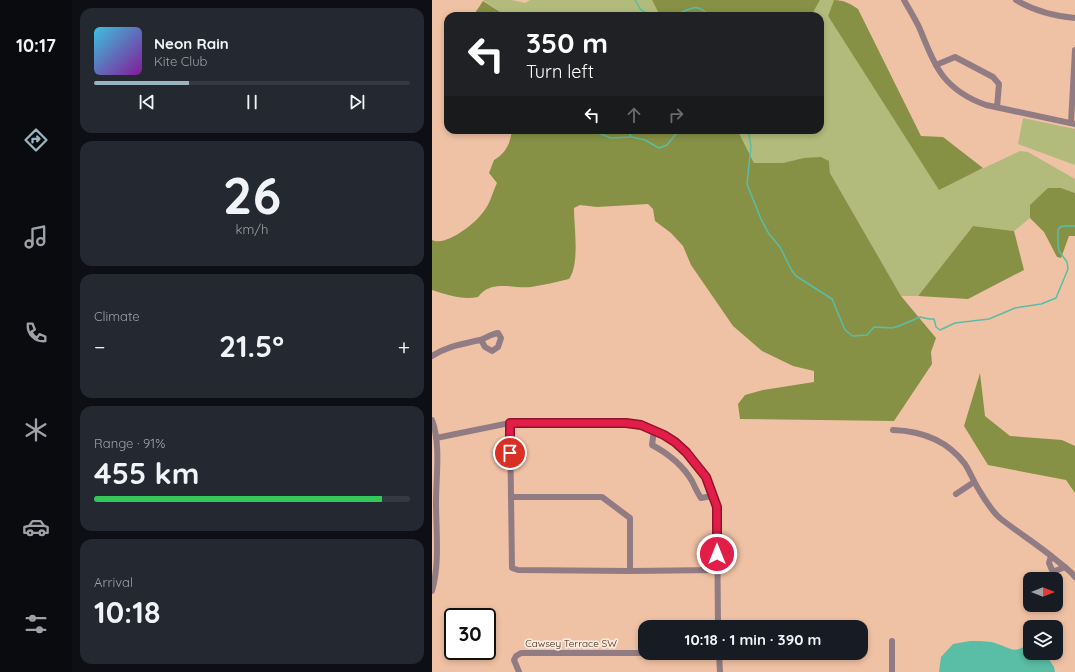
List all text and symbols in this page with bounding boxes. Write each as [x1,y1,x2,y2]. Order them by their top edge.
text: 350 m [526,25,608,60]
icon: left [460,28,512,80]
text: 10:17 [16,34,56,57]
text: Neon Rain [154,34,229,53]
text: Kite Club [154,53,207,69]
text: Turn left [526,60,594,83]
icon: previous [136,91,158,113]
icon: pause [241,91,263,113]
icon: next [346,91,368,113]
icon: left [581,104,603,126]
icon: ahead [623,104,645,126]
icon: right [665,104,687,126]
icon: directions [22,126,50,154]
text: 26 [223,162,281,227]
text: km/h [236,221,268,237]
icon: music [22,223,50,251]
text: Climate [94,308,140,324]
icon: phone [22,319,50,347]
text: 21.5° [219,327,284,365]
text: − [94,333,105,361]
text: + [398,333,410,361]
icon: climate [22,416,50,444]
text: Range · 91% [94,435,165,451]
pin [493,436,527,470]
icon: arrive [499,442,521,464]
text: 455 km [94,454,199,492]
icon: car [22,513,50,541]
position arrow [696,533,738,575]
north arrow [1023,572,1063,612]
map controls [1023,572,1063,660]
text: Arrival [94,574,133,590]
text: 10:18 [94,593,160,631]
speed limit sign: 30 [444,608,496,660]
icon: filters [22,610,50,638]
button: layers [1023,620,1063,660]
text: 10:18 · 1 min · 390 m [685,630,821,649]
street label: Cawsey Terrace SW [525,637,617,650]

